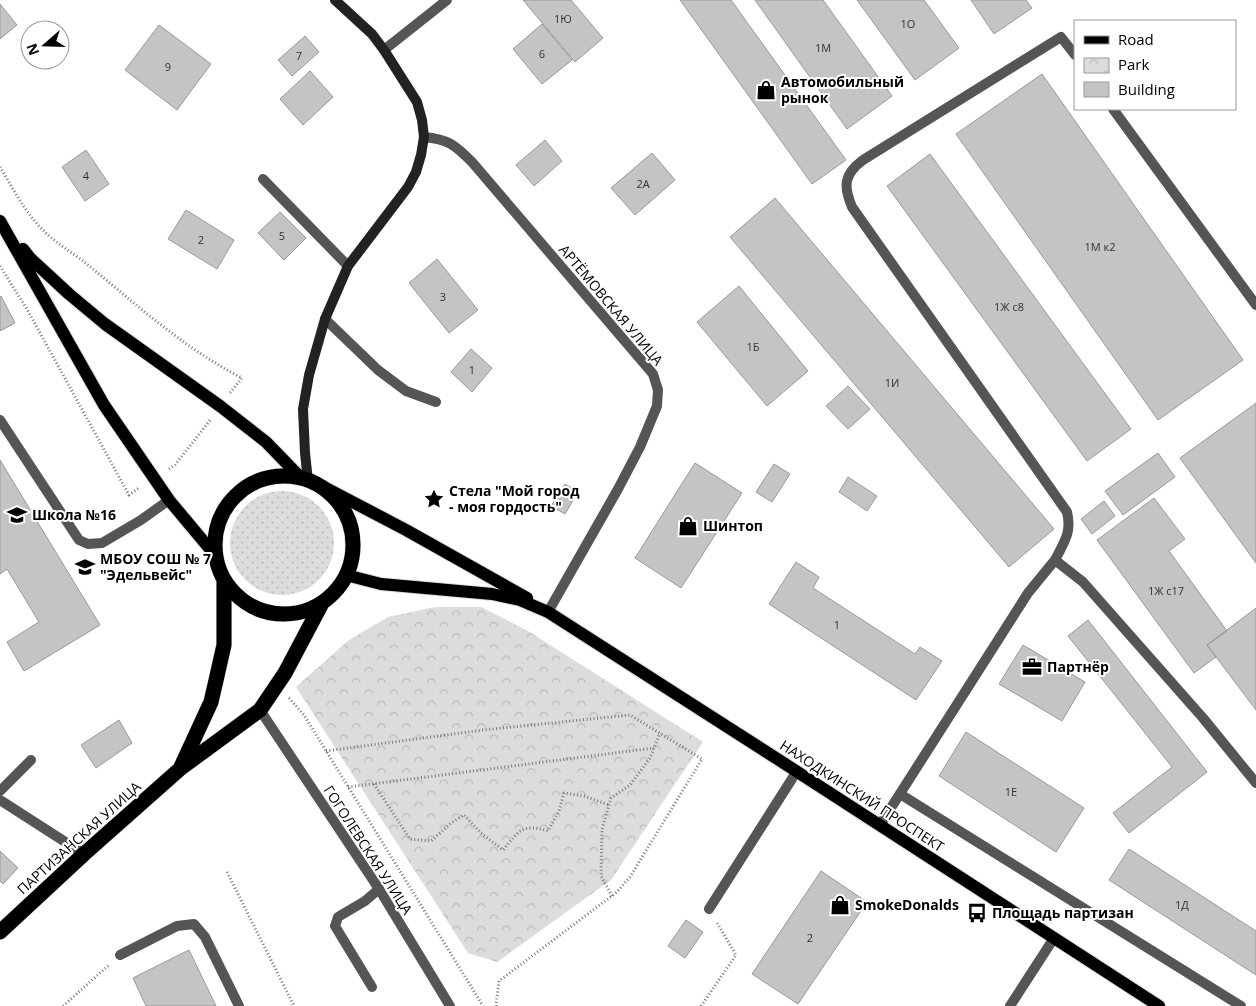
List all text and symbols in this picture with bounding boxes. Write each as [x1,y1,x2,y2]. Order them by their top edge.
house number: 1Ю [554,11,572,26]
house number: 1О [901,16,915,31]
north arrow [20,20,70,70]
legend [1074,20,1236,110]
text: Road [1118,29,1154,49]
house number: 1М [815,40,831,55]
text: N [21,41,43,58]
house number: 6 [539,46,545,61]
house number: 7 [296,48,302,63]
text: Park [1118,54,1149,74]
house number: 9 [165,59,171,74]
place label: Автомобильный рынок [781,72,904,107]
shop icon: Автомобильный рынок [755,79,777,101]
text: Building [1118,79,1175,99]
house number: 4 [83,168,90,183]
house number: 2А [636,176,650,191]
house number: 5 [279,228,285,243]
house number: 2 [198,232,204,247]
house number: 1М к2 [1084,239,1116,254]
street label: АРТЁМОВСКАЯ УЛИЦА [555,240,668,369]
house number: 3 [440,289,446,304]
house number: 1Ж с8 [994,299,1024,314]
house number: 1Б [746,339,760,354]
house number: 1 [469,362,475,377]
house number: 1И [885,375,899,390]
place label: Стела "Мой город - моя гордость" [449,481,580,516]
place icon: Стела "Мой город - моя гордость" [423,488,445,510]
school or university icon: Школа №16 [6,504,28,526]
place label: Школа №16 [32,505,116,524]
shop icon: Шинтоп [677,515,699,537]
place label: Шинтоп [703,516,763,535]
place label: МБОУ СОШ № 7 "Эдельвейс" [100,549,211,584]
school or university icon: МБОУ СОШ № 7 "Эдельвейс" [74,556,96,578]
house number: 1Ж с17 [1148,583,1184,598]
house number: 1 [834,617,840,632]
office icon: Партнёр [1021,656,1043,678]
place label: Партнёр [1047,657,1109,676]
street label: НАХОДКИНСКИЙ ПРОСПЕКТ [777,735,948,856]
street label: ПАРТИЗАНСКАЯ УЛИЦА [13,777,145,898]
street label: ГОГОЛЕВСКАЯ УЛИЦА [320,782,417,918]
house number: 1Е [1005,784,1017,799]
shop icon: SmokeDonalds [829,894,851,916]
place label: SmokeDonalds [855,895,959,914]
house number: 1Д [1175,897,1189,912]
bus stop icon: Площадь партизан [966,902,988,924]
place label: Площадь партизан [992,903,1134,922]
house number: 2 [807,930,813,945]

